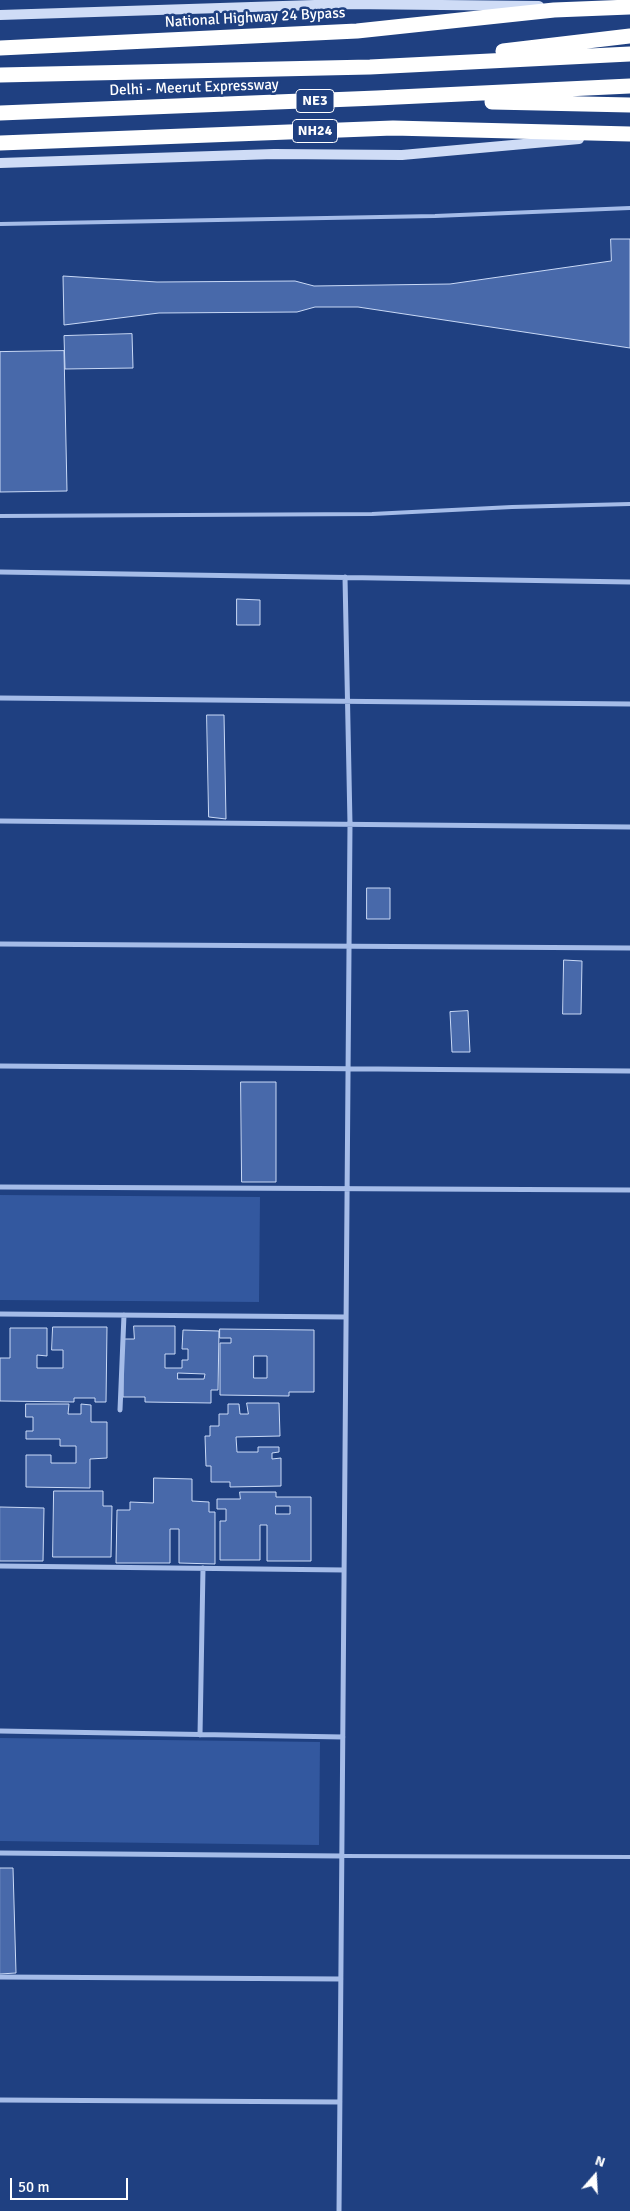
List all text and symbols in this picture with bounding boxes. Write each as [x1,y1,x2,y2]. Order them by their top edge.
street label: National Highway 24 Bypass [164,4,346,32]
street label: Delhi - Meerut Expressway [109,76,279,100]
road number: NE3 [296,90,334,112]
road number: NH24 [292,120,338,142]
north arrow [570,2151,620,2201]
text: N [593,2152,607,2171]
scale bar [12,2168,130,2200]
text: 50 m [18,2178,49,2196]

